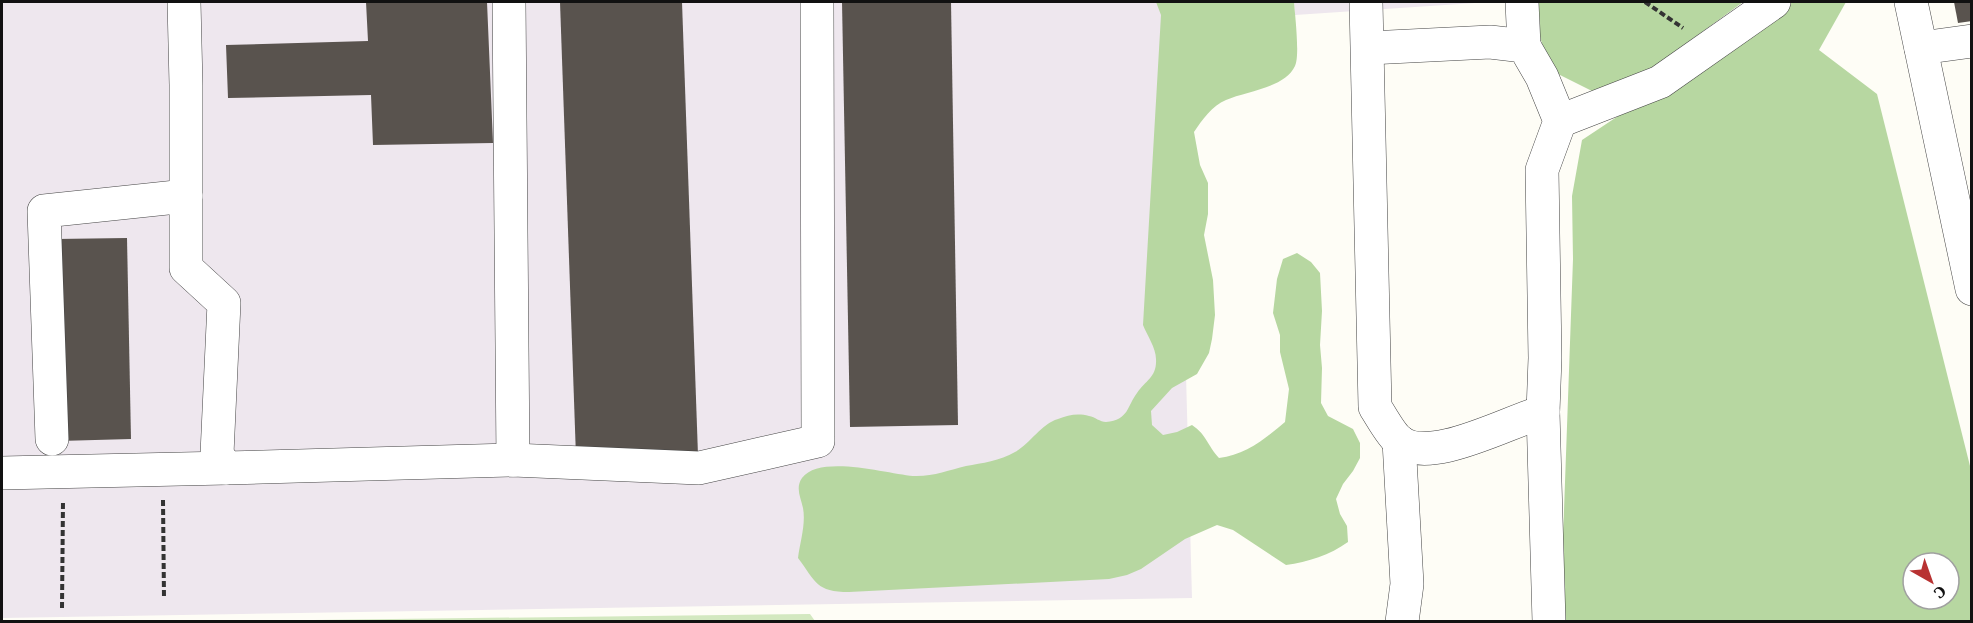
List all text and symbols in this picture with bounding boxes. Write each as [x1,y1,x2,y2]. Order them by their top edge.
north arrow [1901,551,1961,611]
text: С [1930,581,1952,604]

